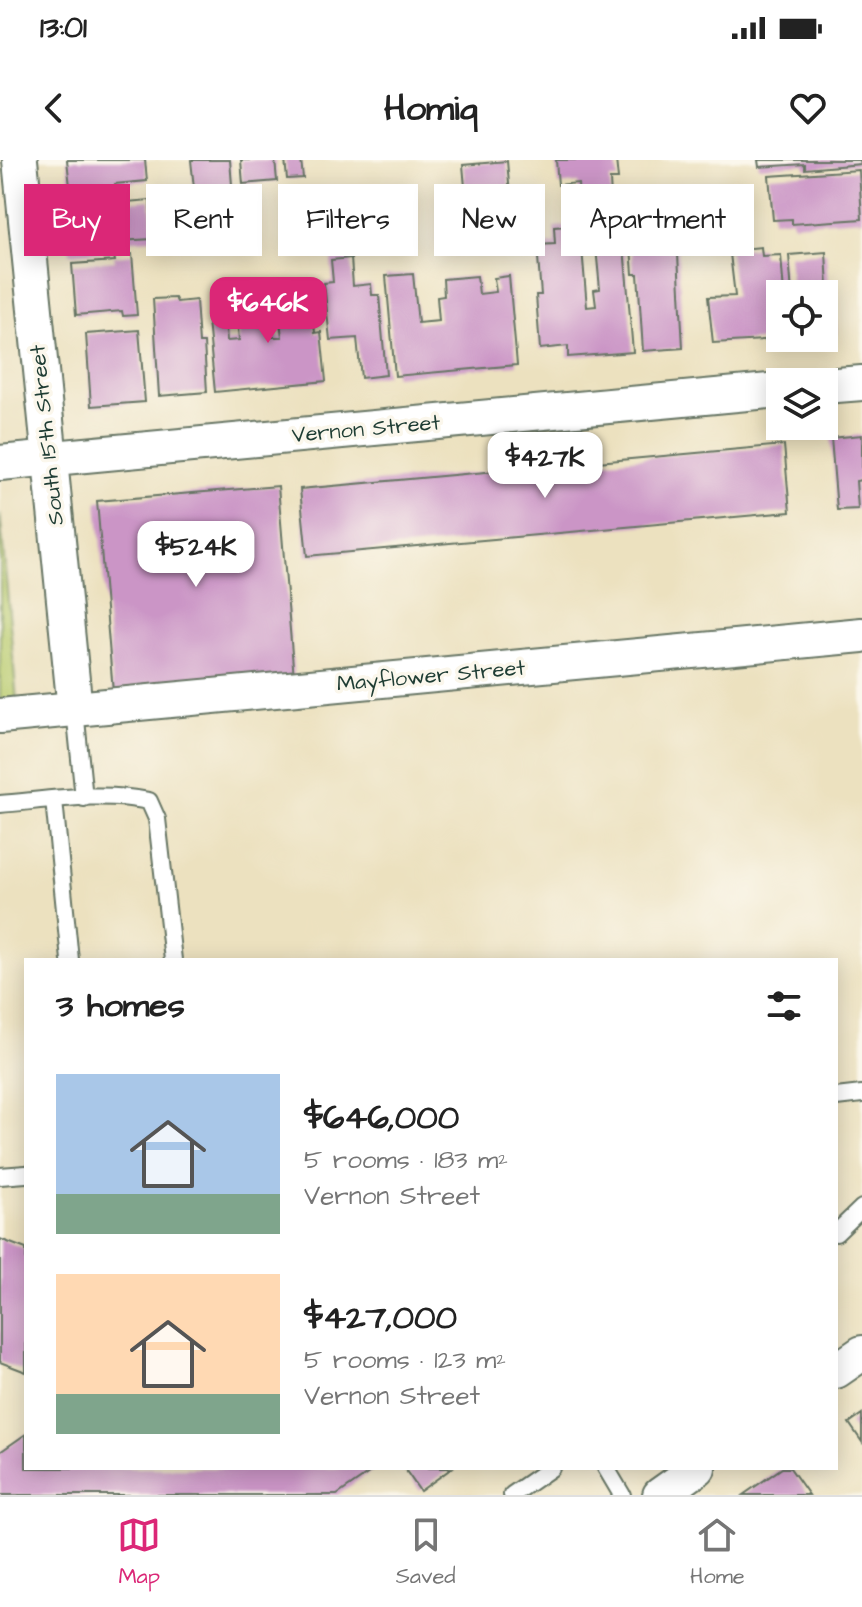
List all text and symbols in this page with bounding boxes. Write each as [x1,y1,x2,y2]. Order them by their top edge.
text: 13:01 [40,7,87,49]
text: Homiq [384,83,478,134]
icon: back [32,86,76,130]
icon: heart [786,86,830,130]
chip: Buy [24,184,130,256]
chip: Rent [146,184,262,256]
chip: Filters [278,184,418,256]
chip: New [434,184,545,256]
chip: Apartment [561,184,754,256]
pin: $646K [212,277,324,345]
map controls [766,280,838,440]
button: locate [766,280,838,352]
text: $646K [228,285,308,321]
street label: South 15th Street [22,343,72,527]
button: layers [766,368,838,440]
street label: Vernon Street [290,407,442,451]
pin: $427K [489,432,601,500]
text: $427K [506,440,584,476]
pin: $524K [140,521,252,589]
text: $524K [155,529,237,565]
street label: Mayflower Street [336,652,527,701]
text: 3 homes [56,982,185,1030]
icon: filters [762,984,806,1028]
text: $646,000 [304,1094,459,1142]
icon: home [120,1106,216,1202]
text: 5 rooms · 183 m² [304,1142,508,1178]
text: Vernon Street [304,1178,480,1214]
text: $427,000 [304,1294,457,1342]
icon: home [120,1306,216,1402]
text: 5 rooms · 123 m² [304,1342,506,1378]
text: Vernon Street [304,1378,480,1414]
tab: Map [117,1513,161,1592]
tab: Saved [396,1513,456,1592]
tab: Home [690,1513,745,1592]

